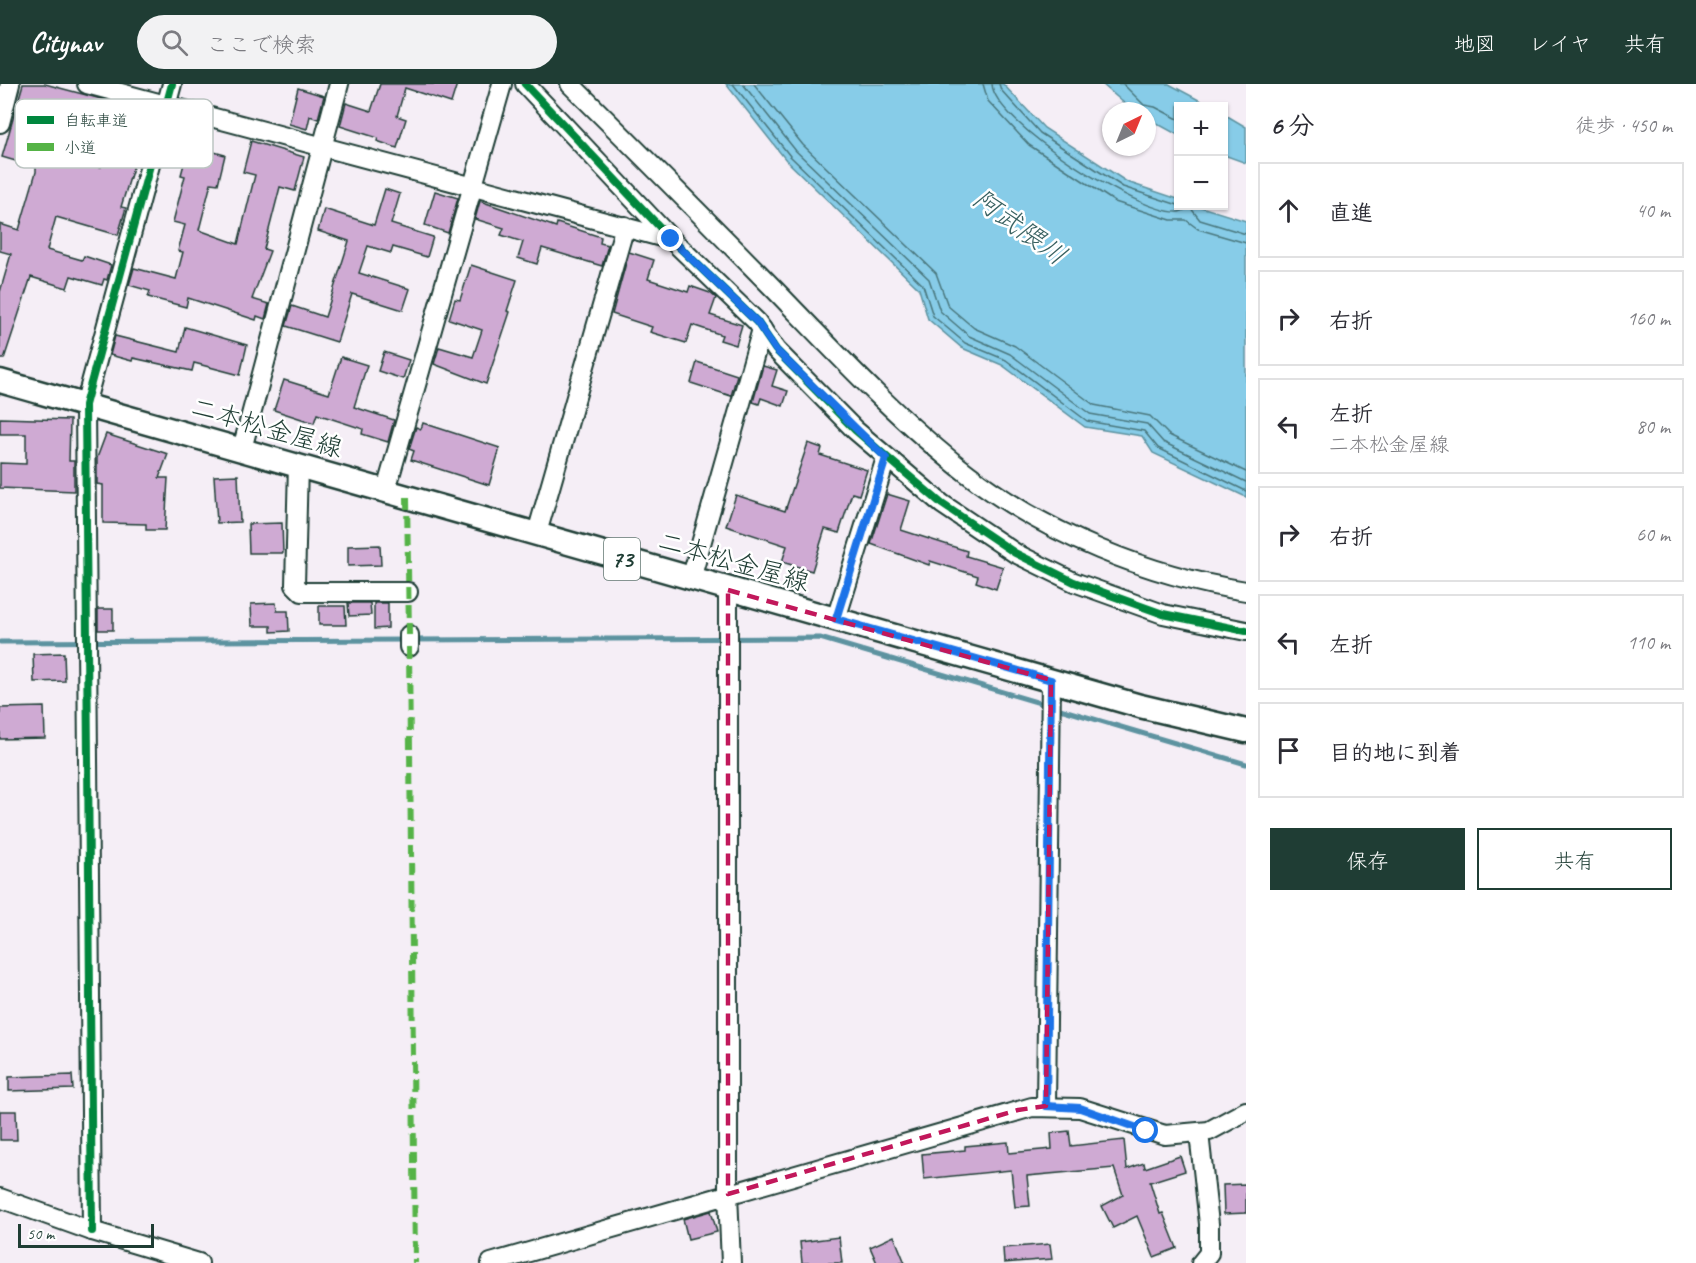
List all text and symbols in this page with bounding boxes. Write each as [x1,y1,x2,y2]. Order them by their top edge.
search box [137,15,557,69]
text: Citynav [30,25,101,60]
icon: search [158,26,191,59]
text: ここで検索 [206,31,316,59]
text: 地図 [1454,31,1496,57]
text: レイヤ [1529,31,1591,57]
text: 共有 [1624,31,1666,57]
legend [15,99,213,168]
north arrow [1102,102,1156,156]
map controls [1174,102,1228,210]
button: + [1174,102,1228,156]
text: 6 分 [1270,109,1315,142]
text: 自転車道 [64,111,128,131]
text: 徒歩 · 450 m [1576,113,1672,138]
text: 小道 [64,138,96,158]
button: − [1174,156,1228,210]
water label: 阿武隈川 [966,182,1074,272]
icon: ahead [1272,194,1305,227]
text: 40 m [1636,198,1670,223]
text: 直進 [1329,199,1373,227]
route end [657,225,683,251]
icon: right [1272,302,1305,335]
text: 160 m [1627,306,1670,331]
text: 右折 [1329,307,1373,335]
street label: 二本松金屋線 [187,390,346,465]
text: 左折 [1329,400,1373,428]
icon: left [1272,410,1305,443]
text: 80 m [1636,414,1670,439]
text: 二本松金屋線 [1329,432,1449,457]
icon: right [1272,518,1305,551]
text: 60 m [1636,522,1670,547]
text: 右折 [1329,523,1373,551]
street label: 二本松金屋線 [654,524,813,599]
road number: 73 [604,538,640,580]
icon: left [1272,626,1305,659]
text: 110 m [1627,630,1670,655]
text: 左折 [1329,631,1373,659]
icon: arrive [1272,734,1305,767]
text: 目的地に到着 [1329,739,1461,767]
button: 保存 [1270,828,1465,890]
button: 共有 [1477,828,1672,890]
route start [1132,1117,1158,1143]
scale bar [18,1221,154,1248]
text: 50 m [27,1224,54,1244]

